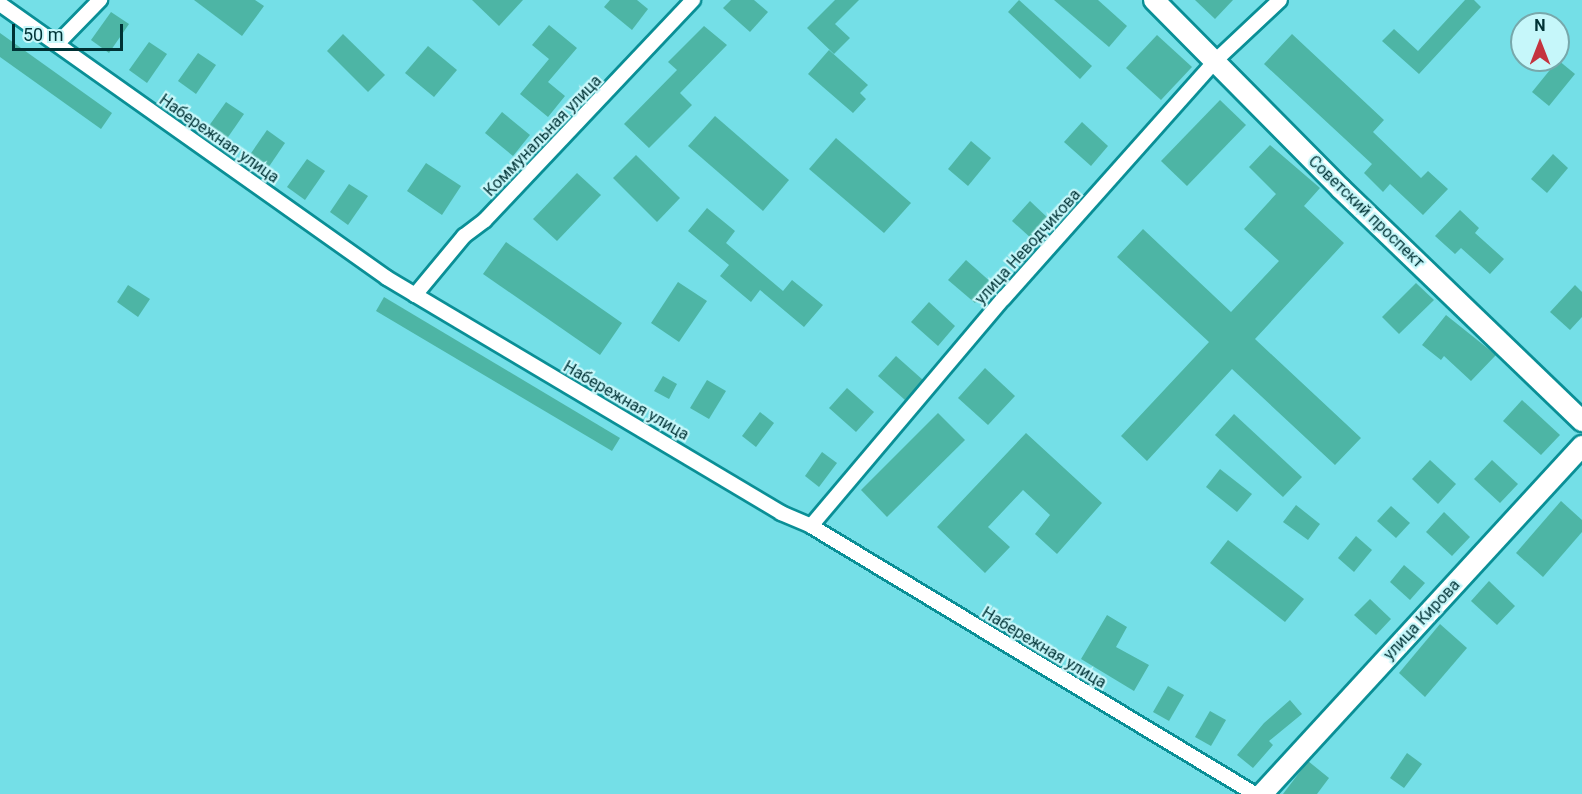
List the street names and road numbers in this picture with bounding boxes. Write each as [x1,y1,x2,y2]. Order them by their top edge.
street label: Коммунальная улица [480,71,606,201]
street label: Набережная улица [155,90,283,188]
street label: Советский проспект [1304,152,1428,272]
street label: улица Неводчикова [971,185,1085,309]
street label: Набережная улица [560,357,692,445]
street label: улица Кирова [1380,576,1464,664]
street label: Набережная улица [978,603,1110,693]

